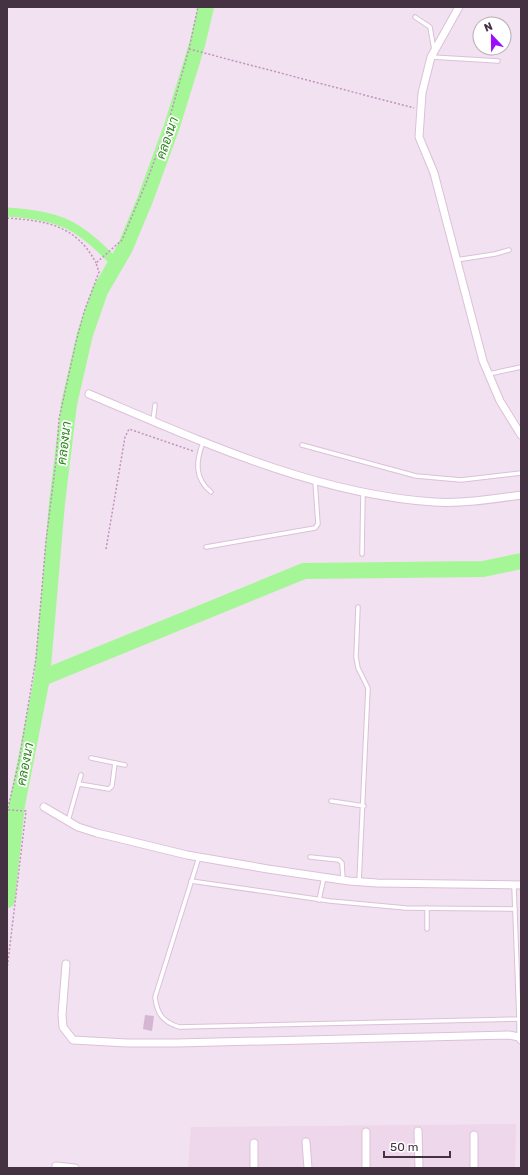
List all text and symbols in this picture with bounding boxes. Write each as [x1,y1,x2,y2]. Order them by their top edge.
north arrow [472,16,512,56]
text: N [482,20,495,35]
water label: คลองนา [153,115,181,161]
water label: คลองนา [54,420,74,466]
water label: คลองนา [13,741,37,787]
scale bar [384,1133,450,1159]
text: 50 m [390,1140,418,1154]

